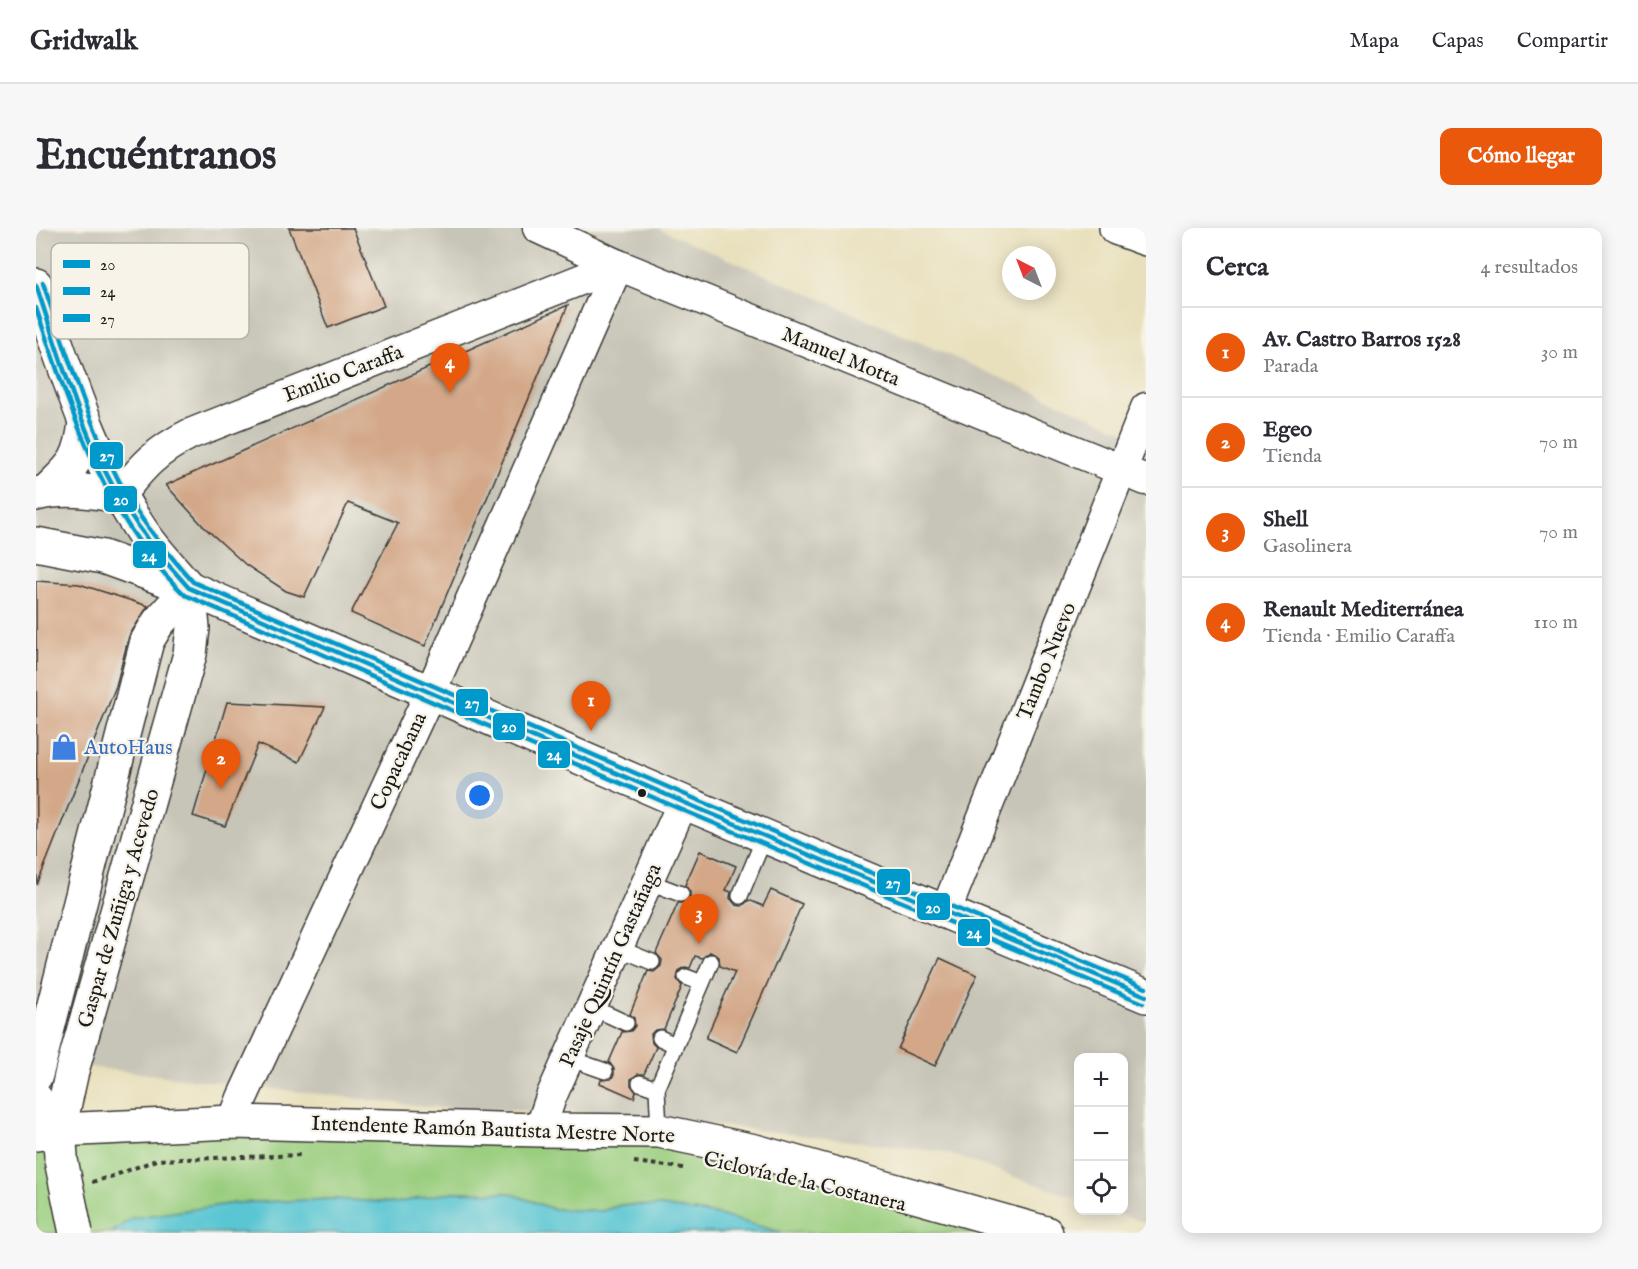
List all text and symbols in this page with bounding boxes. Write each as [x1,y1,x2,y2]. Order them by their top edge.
text: Gridwalk [30,24,138,59]
text: Mapa [1350,28,1399,55]
text: Capas [1432,28,1484,55]
text: Compartir [1517,28,1608,55]
button: Cómo llegar [1440,128,1602,185]
text: Encuéntranos [36,130,277,183]
legend [51,243,249,339]
north arrow [1002,246,1056,300]
text: Cerca [1206,251,1268,284]
text: 4 resultados [1480,255,1578,280]
text: 20 [100,256,116,276]
text: 24 [100,283,116,303]
text: 27 [100,310,115,330]
street label: Manuel Motta [777,321,904,394]
text: Av. Castro Barros 1528 [1263,326,1461,354]
street label: Emilio Caraffa [280,339,408,410]
text: 1 [1222,340,1229,365]
text: 30 m [1541,340,1578,365]
pin: 4 [430,344,470,393]
text: Parada [1263,354,1318,379]
text: Egeo [1263,416,1312,444]
text: 2 [1221,430,1230,455]
text: 70 m [1539,430,1578,455]
line badge: 27 [89,441,124,470]
text: Tienda [1263,444,1322,469]
text: 27 [100,447,114,467]
line badge: 20 [103,485,138,513]
text: 20 [113,491,129,511]
text: Shell [1263,506,1308,534]
text: 3 [1222,520,1229,545]
text: 70 m [1539,520,1578,545]
text: Gasolinera [1263,534,1352,559]
line badge: 24 [132,540,167,569]
text: 24 [141,547,158,567]
text: Renault Mediterránea [1263,596,1464,624]
street label: Tambo Nuevo [1012,599,1083,724]
text: 4 [1221,610,1230,635]
text: 110 m [1534,610,1578,635]
text: Tienda · Emilio Caraffa [1263,624,1455,649]
pin: 1 [572,682,610,731]
line badge: 27 [455,688,489,717]
text: 27 [465,694,479,714]
street label: Copacabana [365,707,434,815]
line badge: 20 [492,712,526,741]
text: 20 [501,718,517,738]
shop icon: AutoHaus [49,732,79,762]
place label: AutoHaus [83,735,173,762]
pin: 2 [202,740,240,789]
line badge: 24 [537,740,571,769]
text: 24 [546,746,563,766]
your location [465,781,494,810]
street label: Gaspar de Zuñiga y Acevedo [72,786,167,1031]
unlabelled marker [636,787,648,799]
street label: Pasaje Quintín Gastañaga [554,859,669,1072]
line badge: 27 [876,868,911,896]
text: 27 [886,874,900,894]
line badge: 20 [916,892,951,921]
pin: 3 [680,894,718,944]
text: 20 [925,899,941,919]
line badge: 24 [957,918,991,947]
text: 24 [966,924,983,944]
map controls [1074,1053,1128,1215]
button: + [1074,1053,1128,1107]
button: − [1074,1107,1128,1161]
street label: Intendente Ramón Bautista Mestre Norte [311,1111,676,1150]
street label: Ciclovía de la Costanera [701,1146,910,1219]
button: locate [1074,1161,1128,1215]

